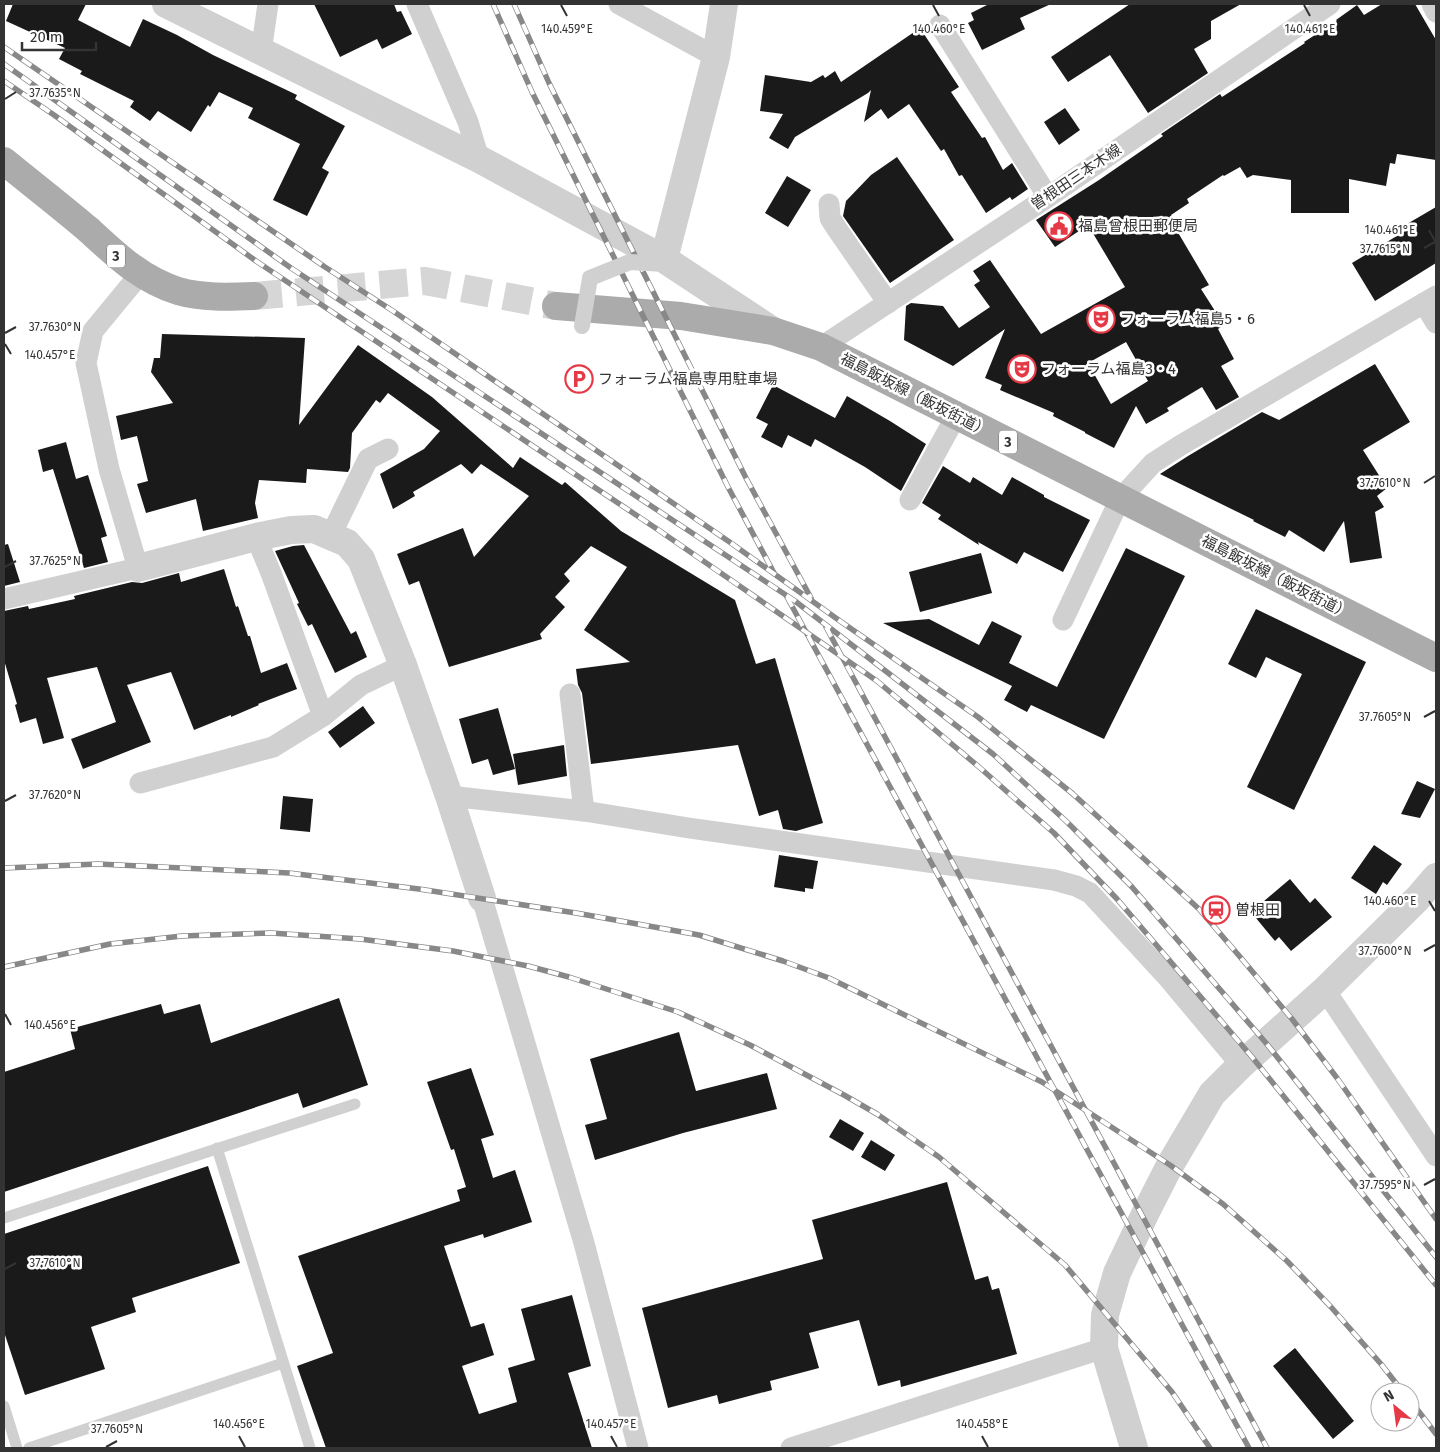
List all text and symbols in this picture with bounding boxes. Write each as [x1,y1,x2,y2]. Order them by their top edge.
scale bar [22,20,96,52]
text: 140.459°E [541,22,593,36]
text: 140.460°E [913,22,965,36]
text: 140.461°E [1285,22,1335,36]
text: 20 m [30,28,63,46]
text: 37.7635°N [29,86,81,100]
street label: 曽根田三本木線 [1027,140,1125,214]
public building icon: 福島曾根田郵便局 [1044,211,1074,241]
place label: 福島曾根田郵便局 [1078,217,1198,235]
text: 140.461°E [1365,223,1415,237]
text: 37.7615°N [1360,242,1410,256]
road number: 3 [107,245,125,268]
theatre icon: フォーラム福島5・6 [1086,304,1116,334]
place label: フォーラム福島5・6 [1120,310,1255,328]
text: 37.7630°N [29,320,81,334]
text: 140.457°E [25,348,75,362]
street label: 福島飯坂線（飯坂街道） [837,350,993,440]
theatre icon: フォーラム福島3・4 [1007,354,1037,384]
place label: フォーラム福島3・4 [1041,360,1176,378]
parking icon: フォーラム福島専用駐車場 [564,364,594,394]
place label: フォーラム福島専用駐車場 [598,370,778,388]
road number: 3 [999,431,1017,454]
text: 37.7610°N [1359,476,1411,490]
street label: 福島飯坂線（飯坂街道） [1198,532,1354,622]
text: 37.7625°N [29,554,81,568]
text: 37.7605°N [1359,710,1411,724]
text: 37.7620°N [29,788,81,802]
text: 140.460°E [1364,894,1416,908]
station icon: 曽根田 [1201,895,1231,925]
place label: 曽根田 [1235,901,1280,919]
text: 37.7600°N [1358,944,1412,958]
text: 140.456°E [24,1018,76,1032]
text: 37.7595°N [1359,1178,1411,1192]
text: 37.7610°N [29,1256,81,1270]
north arrow [1370,1382,1420,1432]
text: N [1381,1386,1397,1406]
text: 140.456°E [213,1417,265,1431]
text: 140.457°E [586,1417,636,1431]
text: 140.458°E [956,1417,1008,1431]
text: 37.7605°N [91,1422,143,1436]

